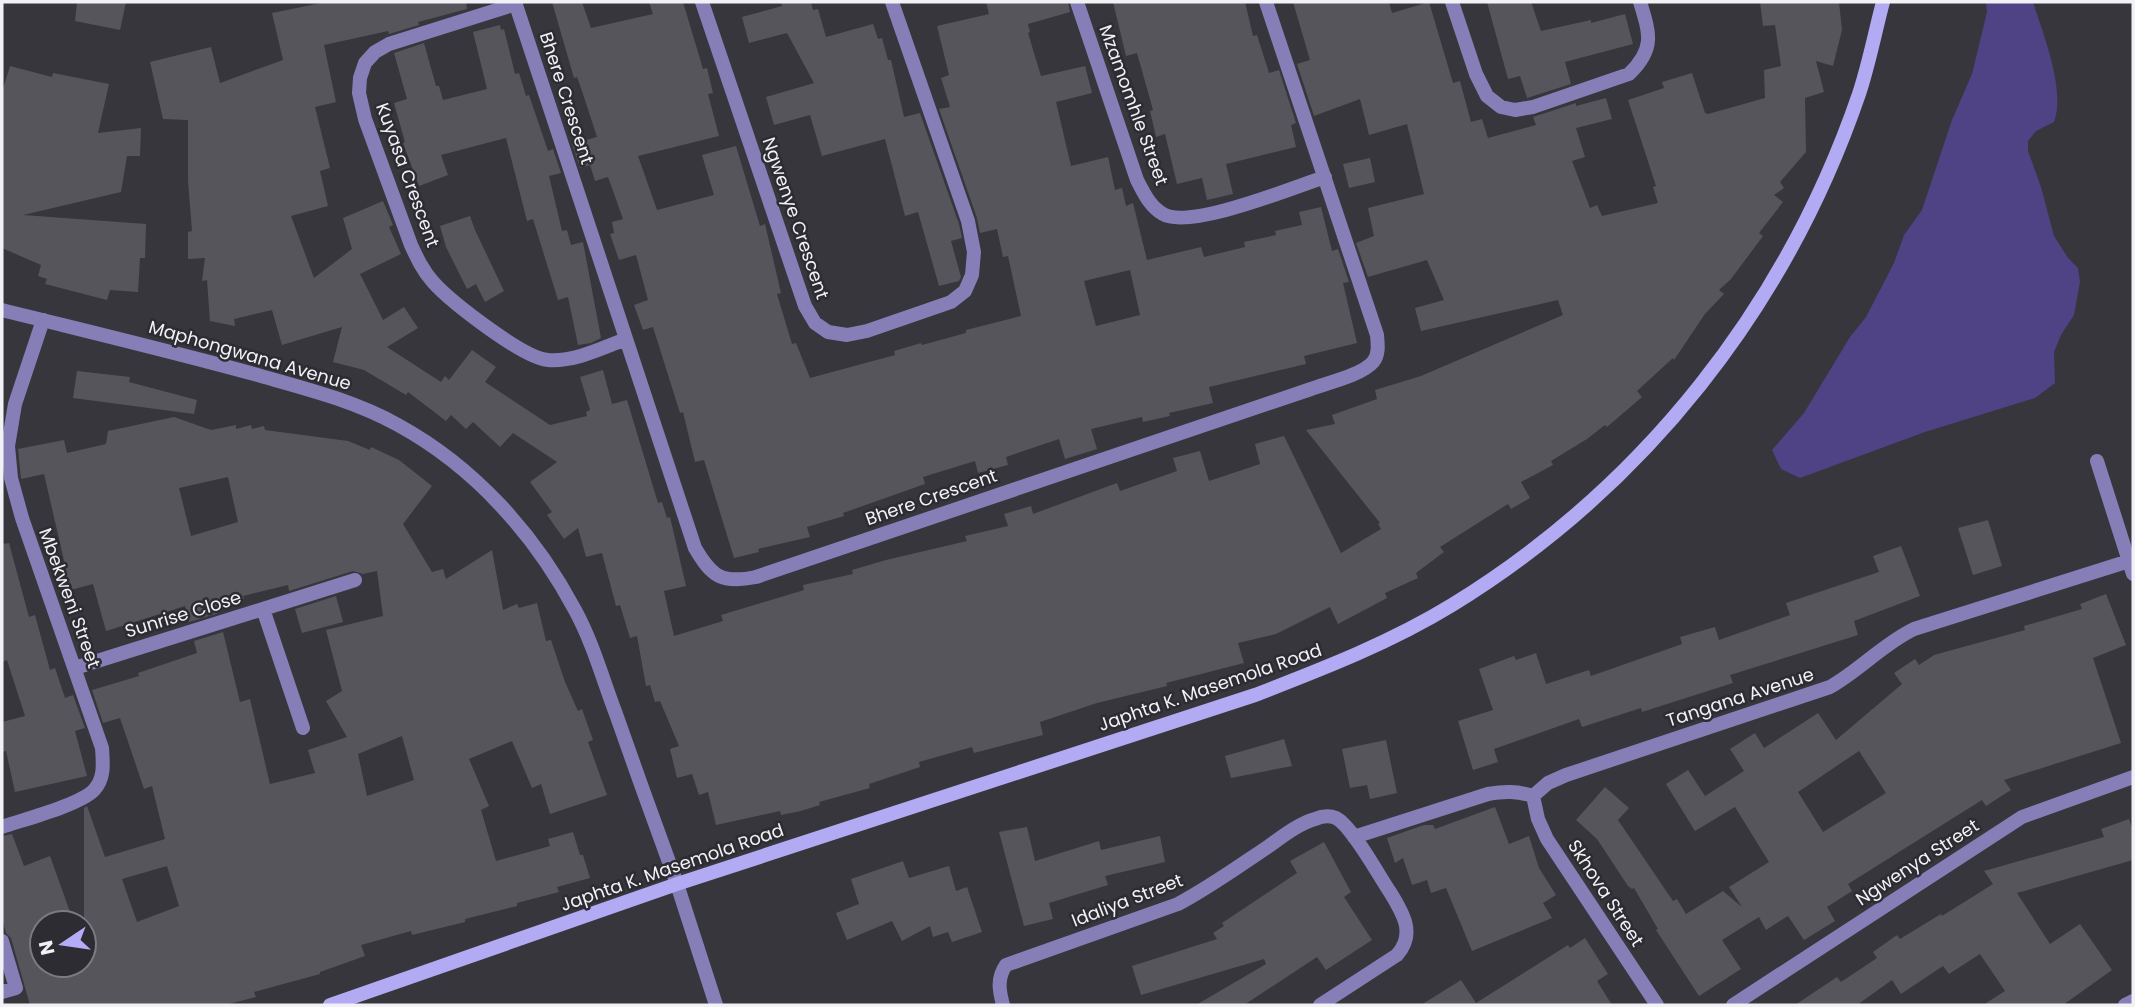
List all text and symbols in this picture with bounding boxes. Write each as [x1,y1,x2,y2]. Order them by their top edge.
street label: Mzamomhle Street [1093,21,1175,189]
street label: Bhere Crescent [534,29,600,167]
street label: Kuyasa Crescent [370,99,446,251]
street label: Ngwenye Crescent [757,134,835,302]
street label: Maphongwana Avenue [146,314,354,396]
street label: Bhere Crescent [862,463,1000,531]
street label: Mbekweni Street [33,524,107,672]
street label: Sunrise Close [122,584,244,644]
street label: Japhta K. Masemola Road [1095,637,1325,737]
street label: Tangana Avenue [1663,661,1817,733]
street label: Ngwenya Street [1851,813,1983,911]
street label: Japhta K. Masemola Road [557,817,787,917]
street label: Skhova Street [1562,835,1650,951]
street label: Idaliya Street [1068,867,1186,933]
north arrow [28,909,98,979]
text: N [32,938,62,958]

